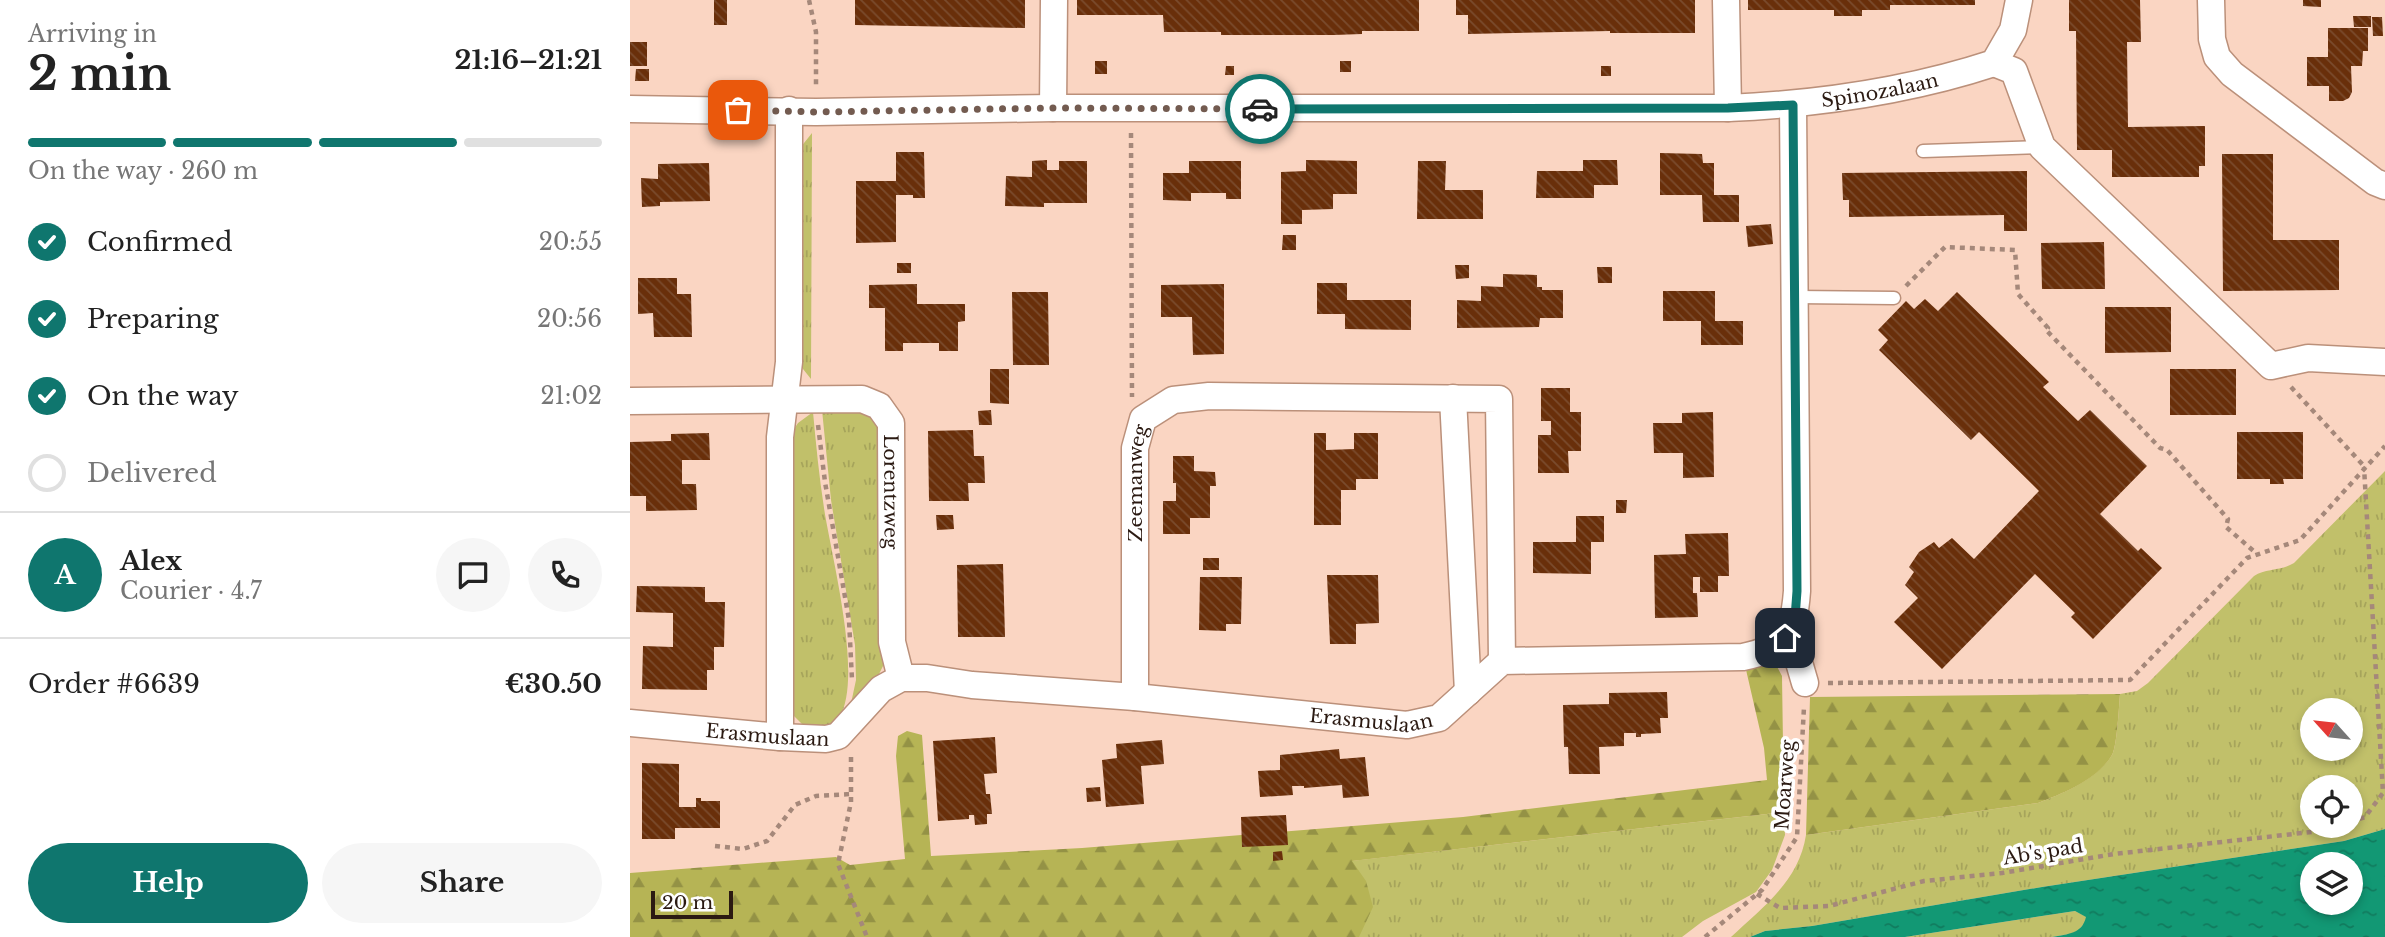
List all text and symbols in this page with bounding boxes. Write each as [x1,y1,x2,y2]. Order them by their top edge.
text: Arriving in [28,20,157,48]
text: 21:16–21:21 [455,44,602,76]
text: 2 min [28,45,171,102]
street label: Spinozalaan [1820,68,1941,112]
courier [1225,74,1295,144]
pin [708,80,768,140]
icon: car [1241,90,1279,128]
icon: bag [719,91,757,129]
text: On the way · 260 m [28,157,258,185]
icon: check [28,223,66,261]
text: Confirmed [87,226,232,258]
text: 20:55 [539,228,602,256]
icon: check [28,300,66,338]
text: Preparing [87,303,219,335]
text: 20:56 [537,305,602,333]
icon: check [28,377,66,415]
text: On the way [87,380,239,412]
text: 21:02 [540,382,602,410]
street label: Zeemanweg [1124,421,1153,542]
street label: Lorentzweg [880,434,903,550]
text: Delivered [87,457,217,489]
button: chat [436,538,510,612]
button: phone [528,538,602,612]
text: Alex [120,545,182,577]
text: A [54,559,76,591]
text: Courier · 4.7 [120,577,262,605]
pin [1755,608,1815,668]
icon: home [1766,619,1804,657]
text: Order #6639 [28,668,200,700]
text: €30.50 [505,668,602,700]
north arrow [2300,698,2362,761]
map controls [2300,698,2363,915]
street label: Erasmuslaan [1308,704,1435,737]
street label: Erasmuslaan [705,719,830,751]
street label: Moarweg [1770,739,1800,831]
button: locate [2300,775,2363,838]
street label: Ab's pad [2000,834,2085,870]
button: Help [28,843,308,923]
button: Share [322,843,602,923]
button: layers [2300,852,2363,915]
scale bar [651,888,733,920]
text: 20 m [662,891,713,914]

